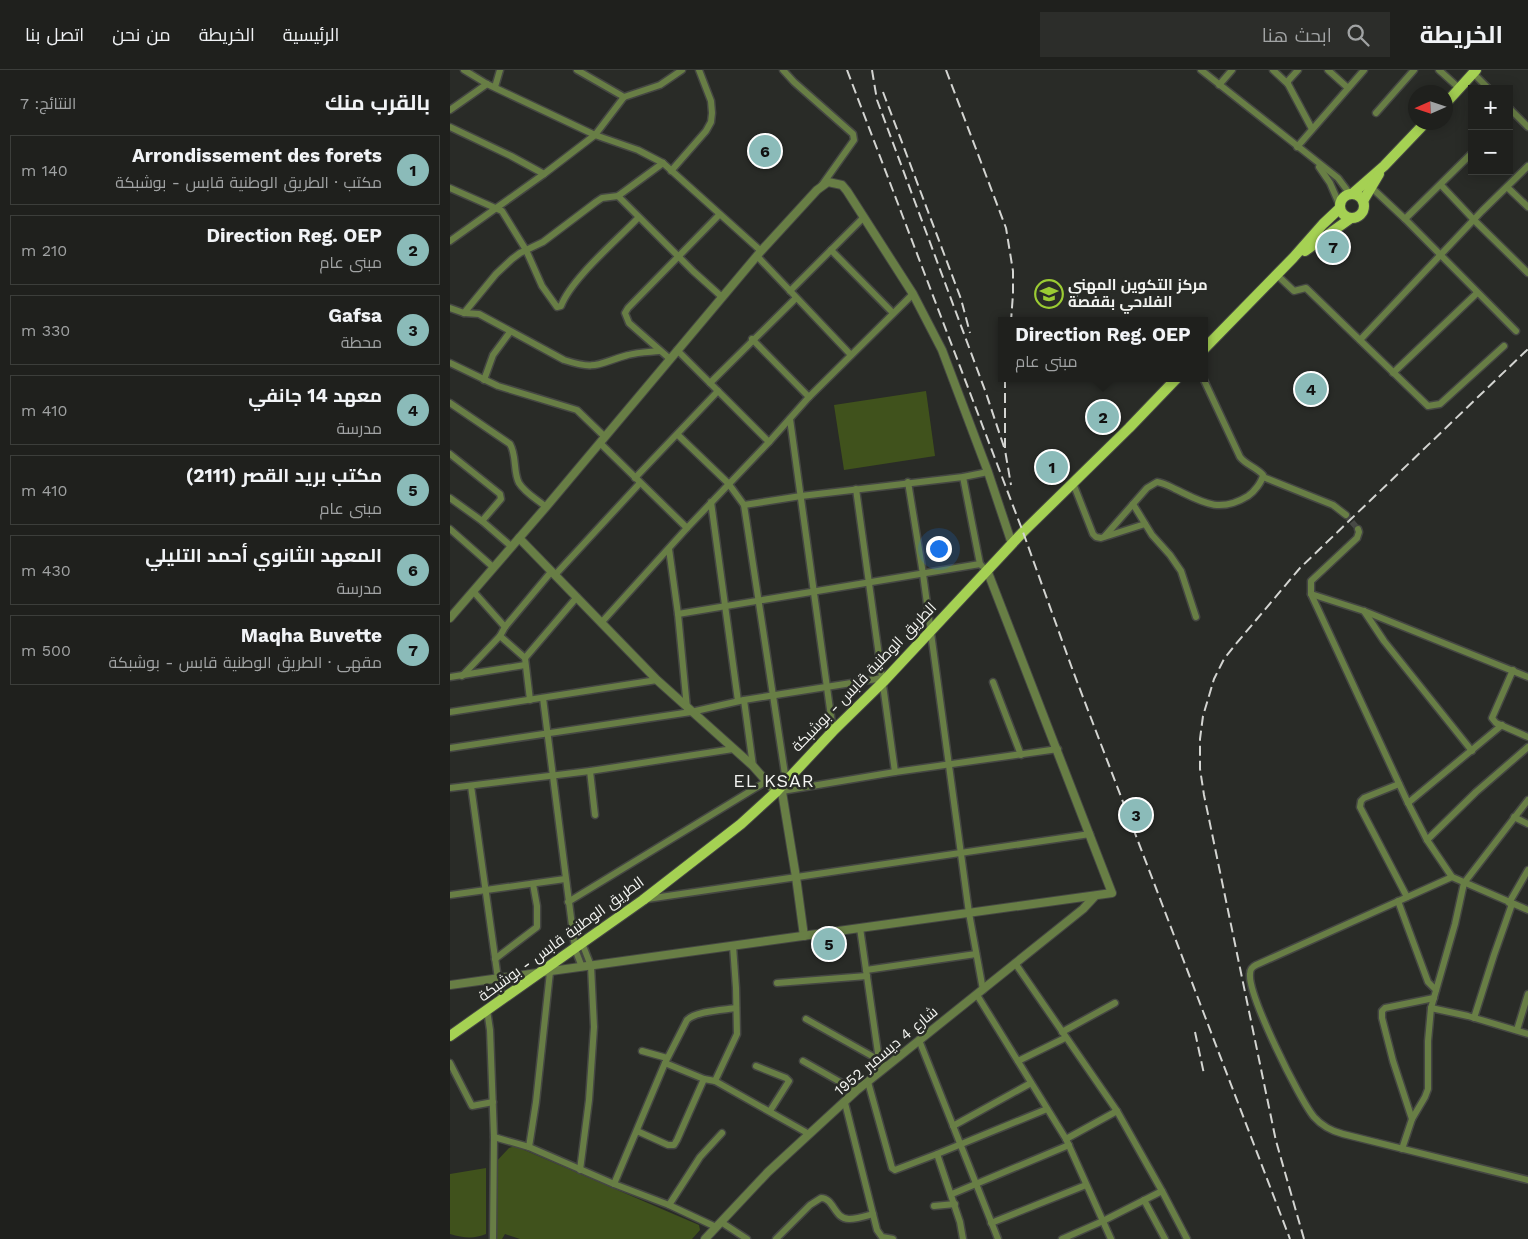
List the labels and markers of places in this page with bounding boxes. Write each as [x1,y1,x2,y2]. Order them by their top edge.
pin: 6 [749,132,781,170]
pin: 7 [1317,228,1349,266]
place label: مركز التكوين المهني الفلاحي بقفصة [1068,276,1208,314]
school or university icon: مركز التكوين المهني الفلاحي بقفصة [1034,279,1064,309]
pin: 4 [1295,370,1327,408]
pin: 2 [1087,398,1119,436]
pin: 1 [1036,448,1068,486]
pin: 3 [1120,796,1152,834]
pin: 5 [813,925,845,963]

